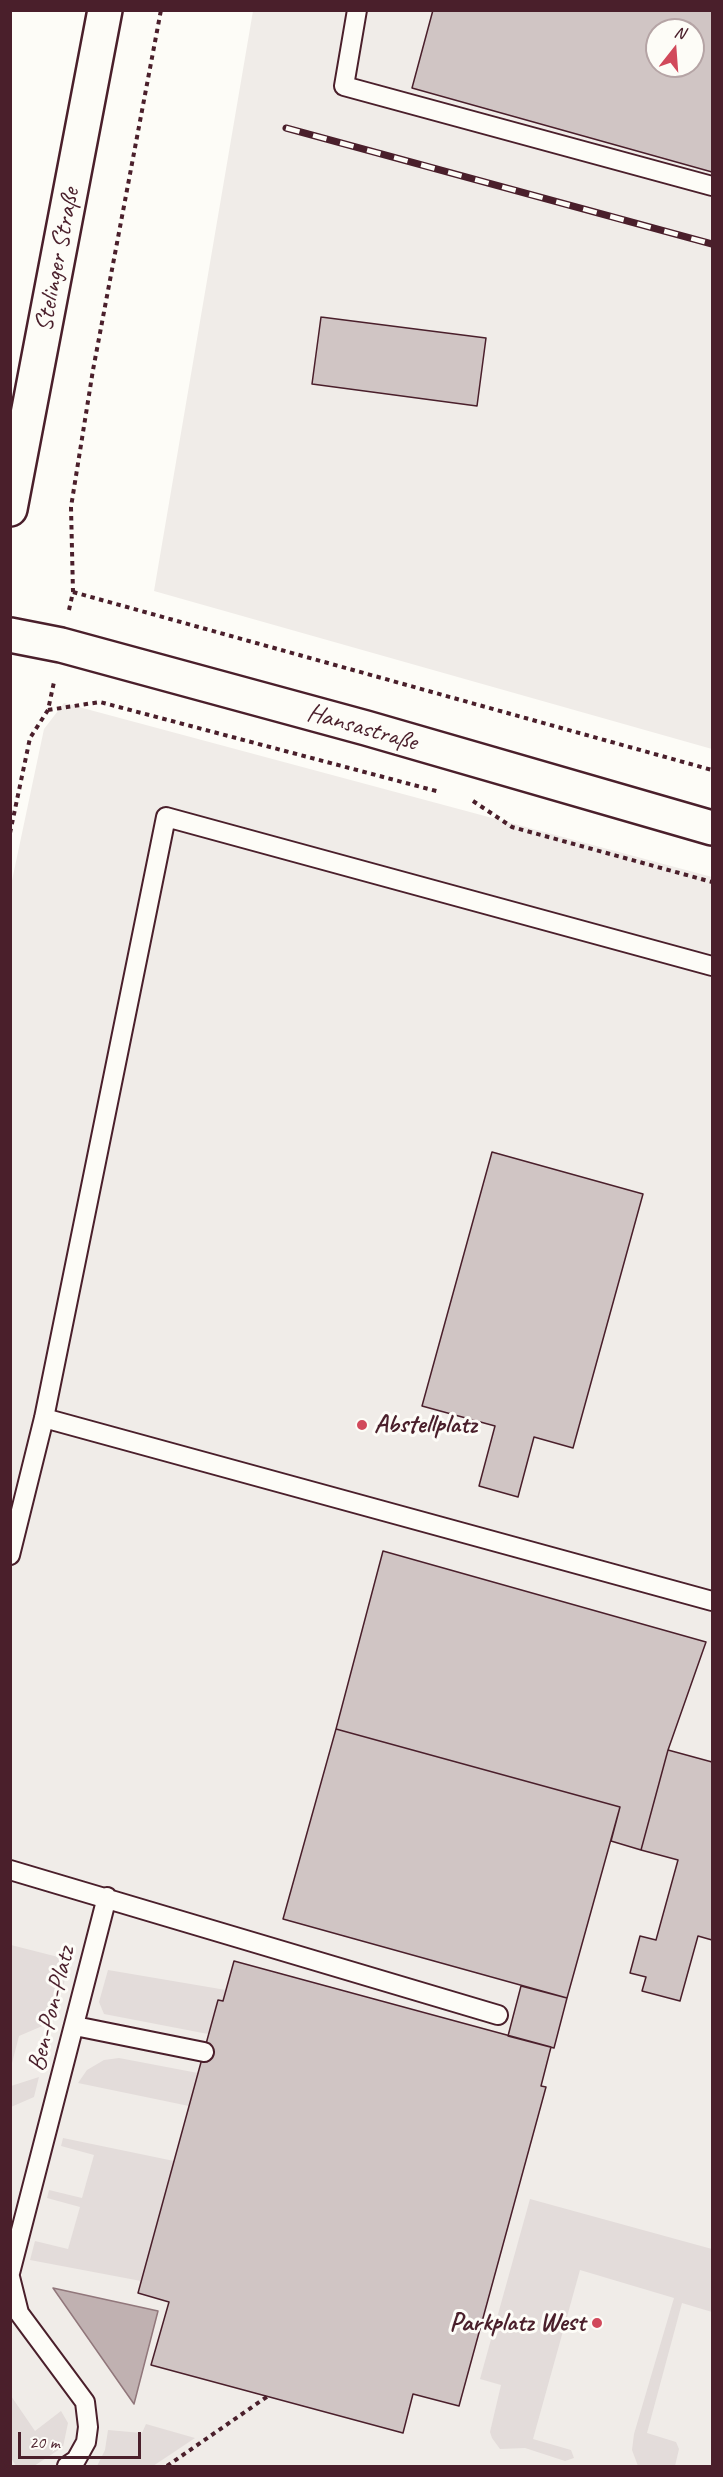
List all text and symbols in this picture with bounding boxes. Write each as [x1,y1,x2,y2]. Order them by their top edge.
north arrow [645,18,705,78]
text: N [672,22,687,44]
street label: Stelinger Straße [29,185,87,335]
street label: Hansastraße [303,697,421,759]
place label: Abstellplatz [374,1409,477,1441]
marker: Abstellplatz [355,1418,369,1432]
street label: Ben-Pon-Platz [21,1943,83,2075]
place label: Parkplatz West [450,2307,585,2339]
marker: Parkplatz West [590,2316,604,2330]
scale bar [21,2420,144,2458]
text: 20 m [29,2431,60,2453]

